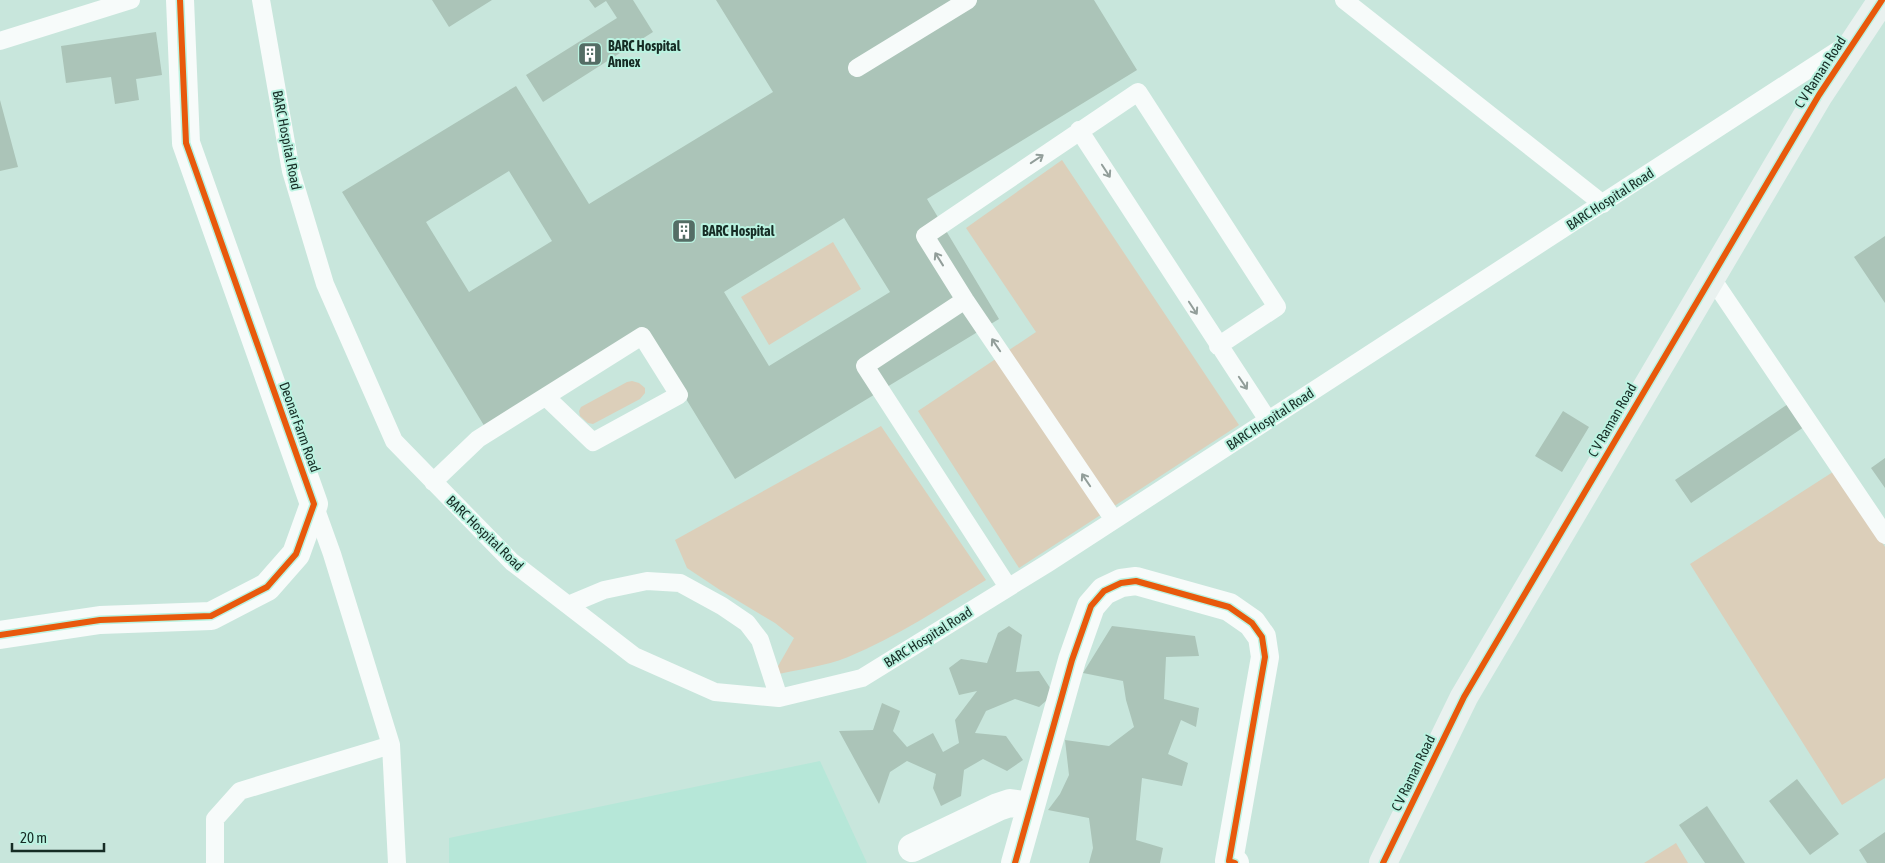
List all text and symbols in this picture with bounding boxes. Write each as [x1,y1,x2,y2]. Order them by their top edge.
street label: C V Raman Road [1791,33,1849,111]
place label: BARC Hospital Annex [607,38,681,70]
building icon: BARC Hospital Annex [577,41,603,67]
street label: BARC Hospital Road [270,89,304,191]
one-way arrow [1030,154,1044,164]
one-way arrow [1101,164,1111,178]
street label: BARC Hospital Road [1563,165,1657,233]
building icon: BARC Hospital [671,218,697,244]
place label: BARC Hospital [702,223,775,239]
one-way arrow [934,252,944,266]
one-way arrow [1188,301,1199,315]
one-way arrow [990,338,1001,352]
one-way arrow [1238,376,1248,390]
street label: Deonar Farm Road [276,380,324,474]
street label: C V Raman Road [1584,380,1640,460]
street label: BARC Hospital Road [1223,385,1317,453]
one-way arrow [1081,473,1092,487]
street label: BARC Hospital Road [443,492,527,574]
street label: BARC Hospital Road [881,603,975,671]
street label: C V Raman Road [1388,732,1438,814]
scale bar [12,820,105,852]
text: 20 m [20,829,47,846]

